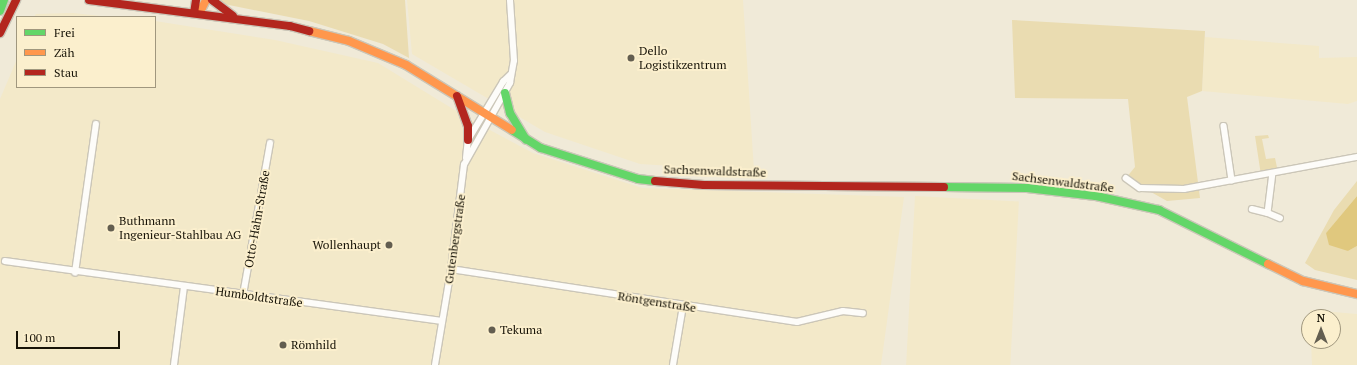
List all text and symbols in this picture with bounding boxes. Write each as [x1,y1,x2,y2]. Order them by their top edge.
legend [16,16,156,88]
text: Frei [54,25,75,40]
place label: Dello Logistikzentrum [639,44,727,72]
text: Zäh [54,45,74,60]
marker: Dello Logistikzentrum [626,53,636,63]
text: Stau [54,65,78,80]
street label: Sachsenwaldstraße [663,162,767,180]
street label: Otto-Hahn-Straße [241,169,273,269]
street label: Sachsenwaldstraße [1011,169,1115,195]
street label: Gutenbergstraße [442,193,468,285]
place label: Buthmann Ingenieur-Stahlbau AG [119,214,241,242]
marker: Buthmann Ingenieur-Stahlbau AG [106,223,116,233]
place label: Wollenhaupt [312,238,381,252]
marker: Wollenhaupt [384,240,394,250]
street label: Humboldtstraße [214,284,304,310]
street label: Röntgenstraße [617,289,697,315]
north arrow [1301,309,1341,349]
text: N [1317,311,1325,325]
scale bar [18,323,122,349]
place label: Tekuma [500,323,542,337]
marker: Tekuma [487,325,497,335]
text: 100 m [23,330,55,345]
place label: Römhild [291,338,336,352]
marker: Römhild [278,340,288,350]

